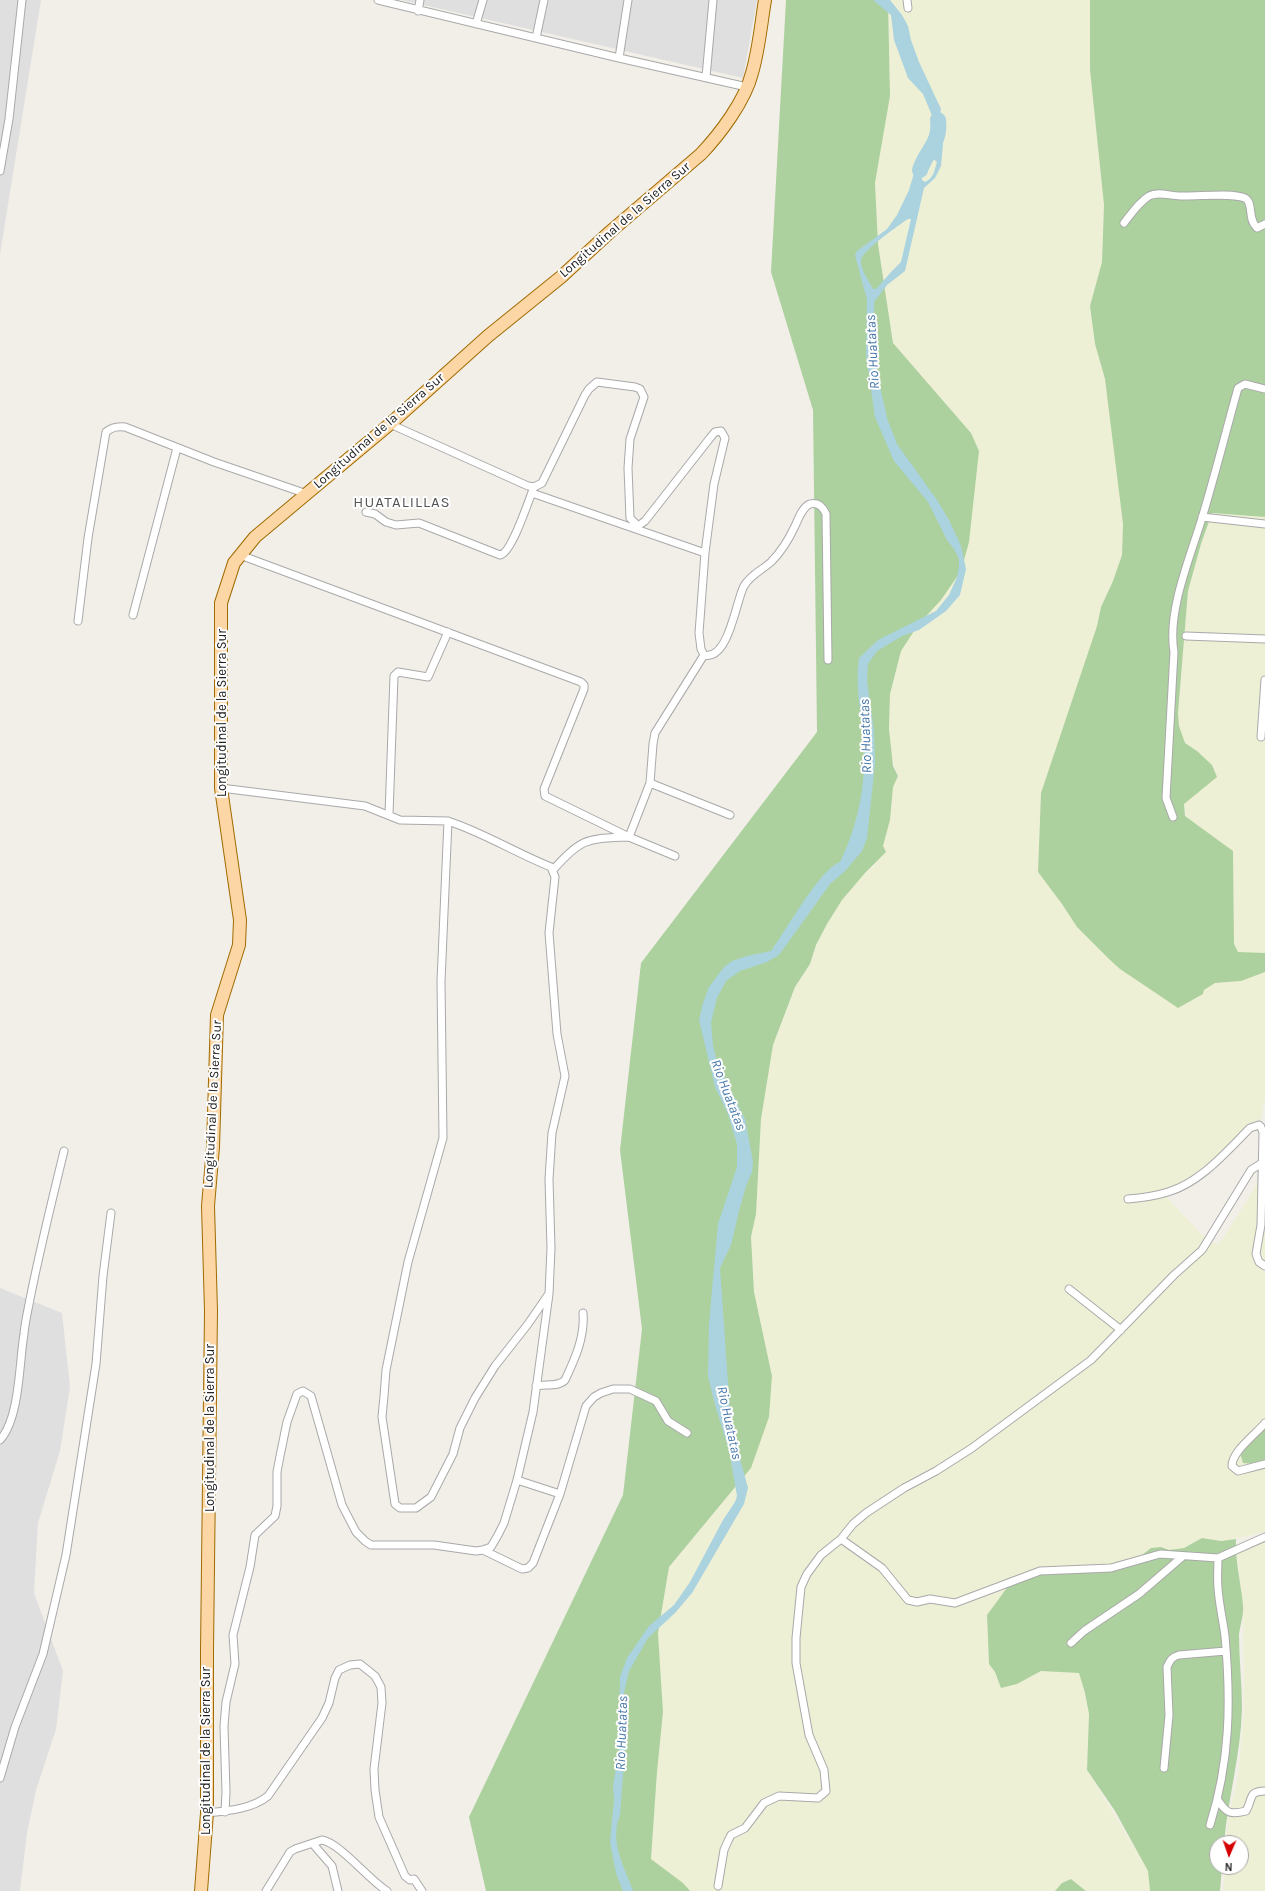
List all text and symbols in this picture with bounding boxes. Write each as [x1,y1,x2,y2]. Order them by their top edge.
street label: Longitudinal de la Sierra Sur [556,159,694,281]
water label: Rio Huatatas [863,314,883,390]
street label: Longitudinal de la Sierra Sur [310,370,448,492]
district label: HUATALILLAS [353,494,451,512]
street label: Longitudinal de la Sierra Sur [214,629,230,797]
water label: Rio Huatatas [856,698,876,774]
street label: Longitudinal de la Sierra Sur [201,1020,225,1188]
water label: Rio Huatatas [707,1057,749,1133]
street label: Longitudinal de la Sierra Sur [202,1344,218,1512]
water label: Rio Huatatas [713,1385,745,1461]
street label: Longitudinal de la Sierra Sur [198,1667,214,1835]
water label: Rio Huatatas [612,1695,632,1771]
north arrow [1209,1835,1249,1875]
text: N [1224,1860,1233,1873]

